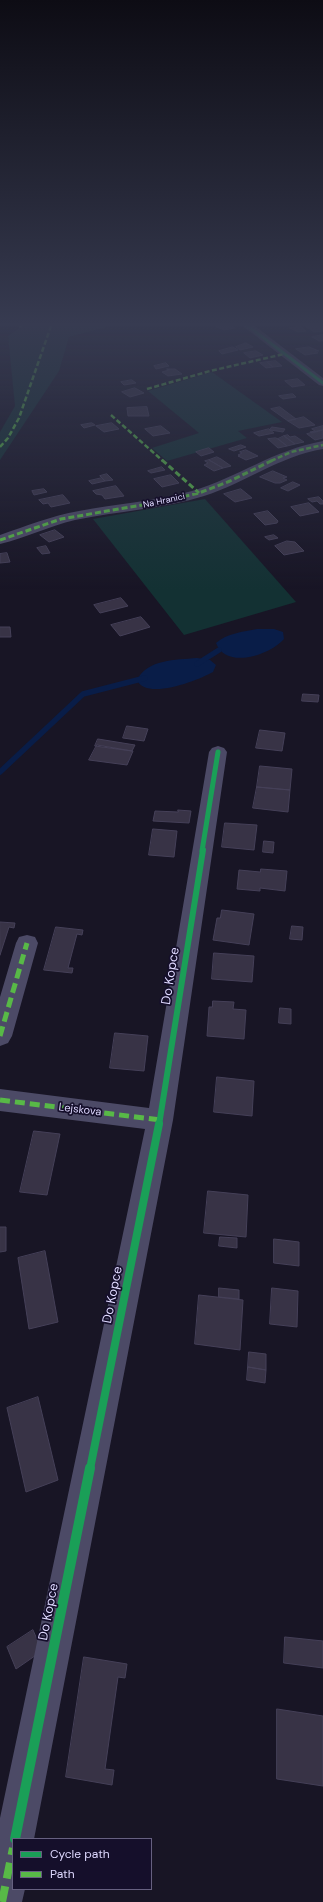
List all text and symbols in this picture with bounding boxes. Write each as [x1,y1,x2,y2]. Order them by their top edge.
street label: Na Hranici [142,491,186,511]
street label: Do Kopce [159,946,183,1006]
street label: Lejskova [58,1101,102,1119]
street label: Do Kopce [100,1265,126,1325]
street label: Do Kopce [36,1582,62,1642]
legend [12,1838,152,1890]
text: Cycle path [50,1846,110,1862]
text: Path [50,1866,75,1882]

